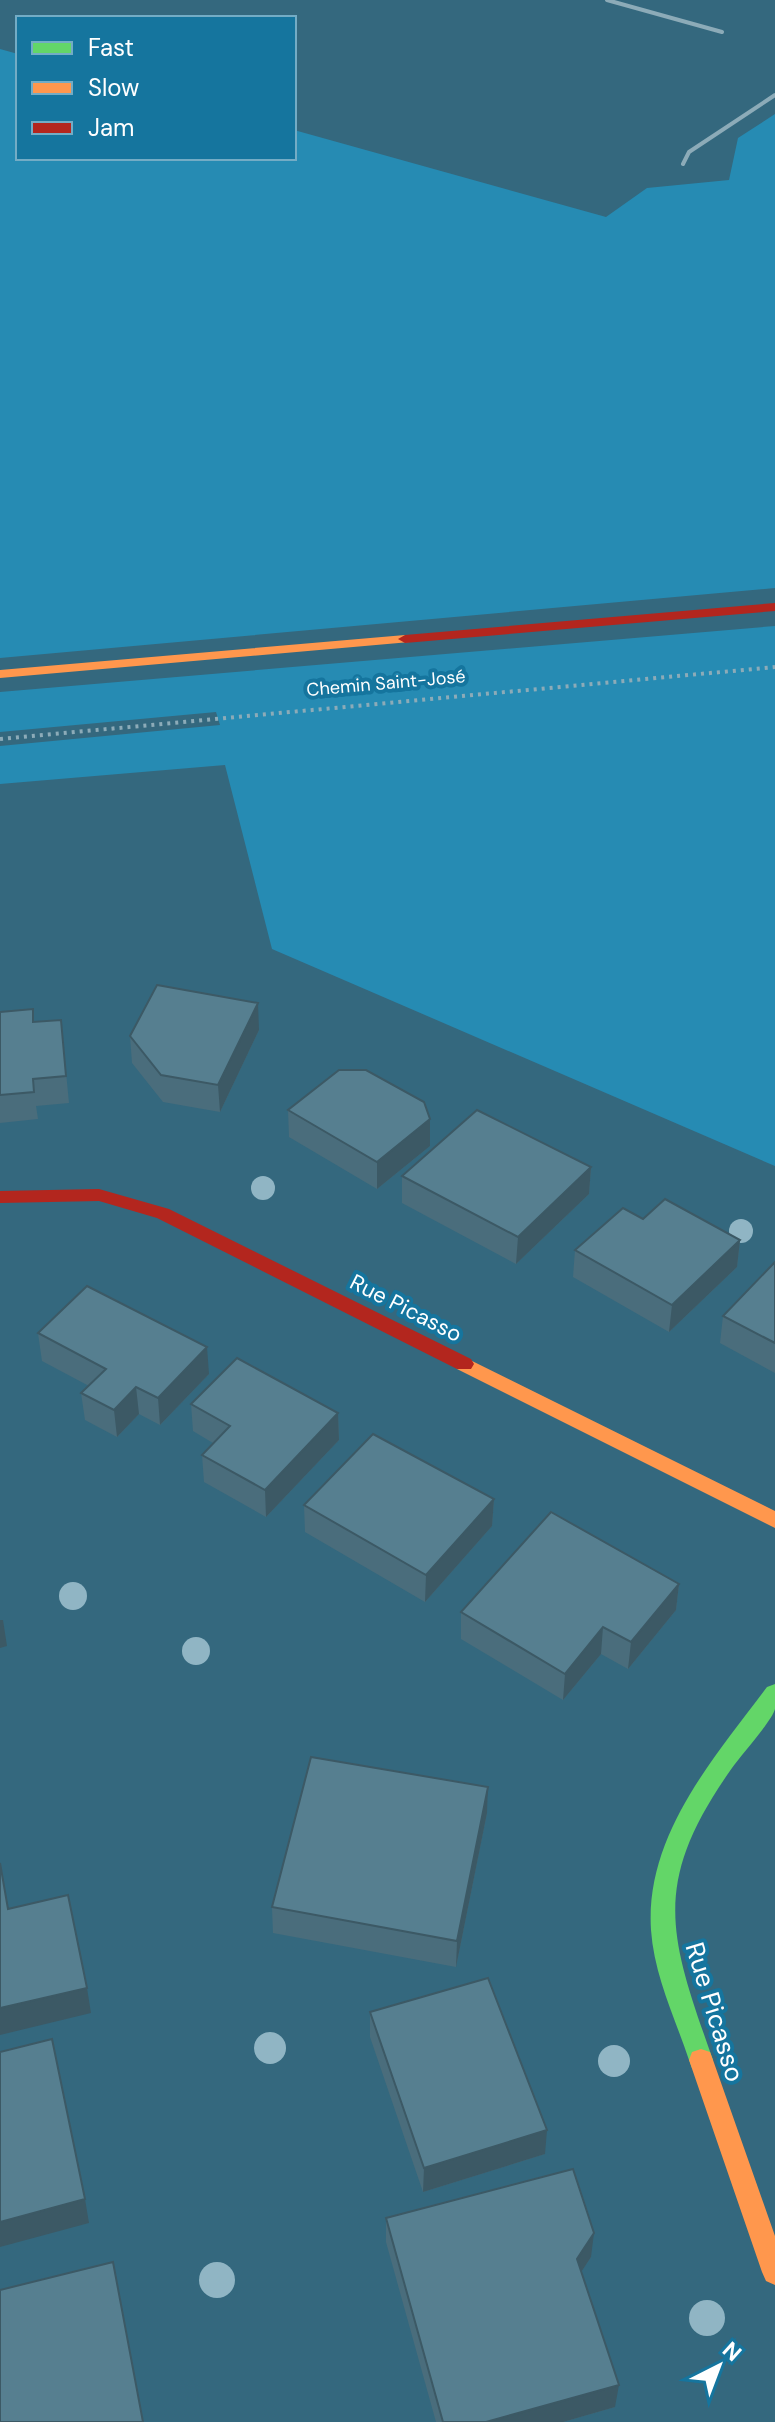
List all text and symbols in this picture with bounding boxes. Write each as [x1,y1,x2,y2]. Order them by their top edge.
legend [16,16,296,160]
text: Fast [88,32,134,63]
text: Slow [88,72,139,103]
text: Jam [88,112,134,143]
street label: Chemin Saint-José [305,664,467,702]
street label: Rue Picasso [345,1267,467,1349]
street label: Rue Picasso [678,1938,752,2086]
north arrow [679,2326,759,2406]
text: N [716,2335,748,2368]

